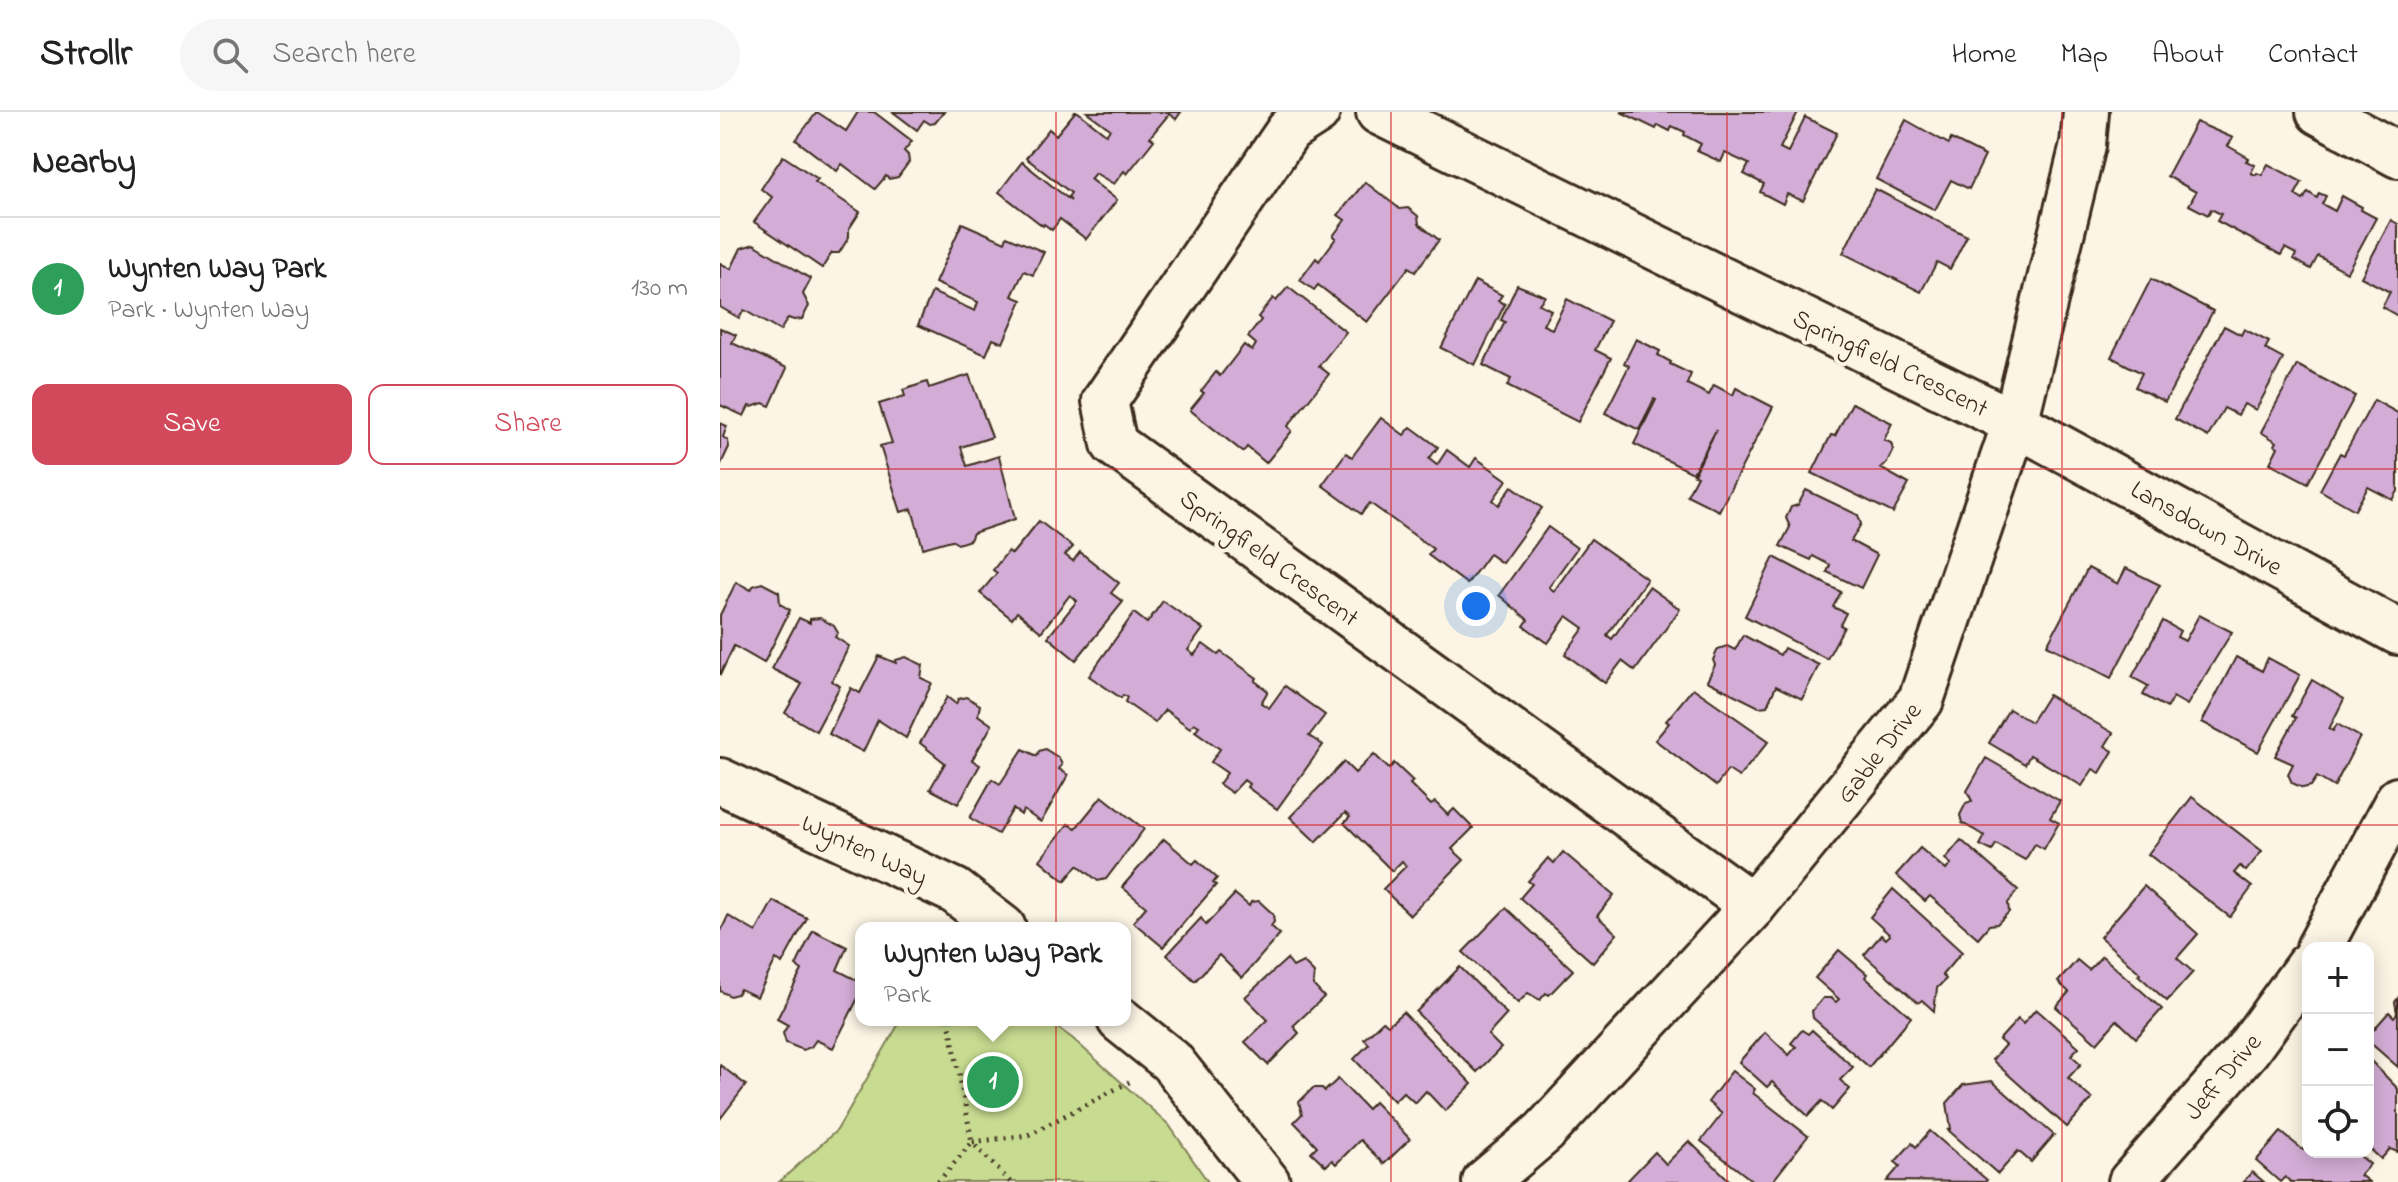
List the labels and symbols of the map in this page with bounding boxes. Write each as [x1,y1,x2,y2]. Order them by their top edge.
street label: Springfield Crescent [1785,301,1994,429]
street label: Lansdown Drive [2123,472,2289,587]
street label: Springfield Crescent [1171,481,1366,638]
your location [1456,586,1496,626]
street label: Gable Drive [1828,695,1933,813]
street label: Wynten Way [794,806,933,898]
street label: Jeff Drive [2176,1026,2272,1130]
pin: 1 [967,1052,1019,1112]

